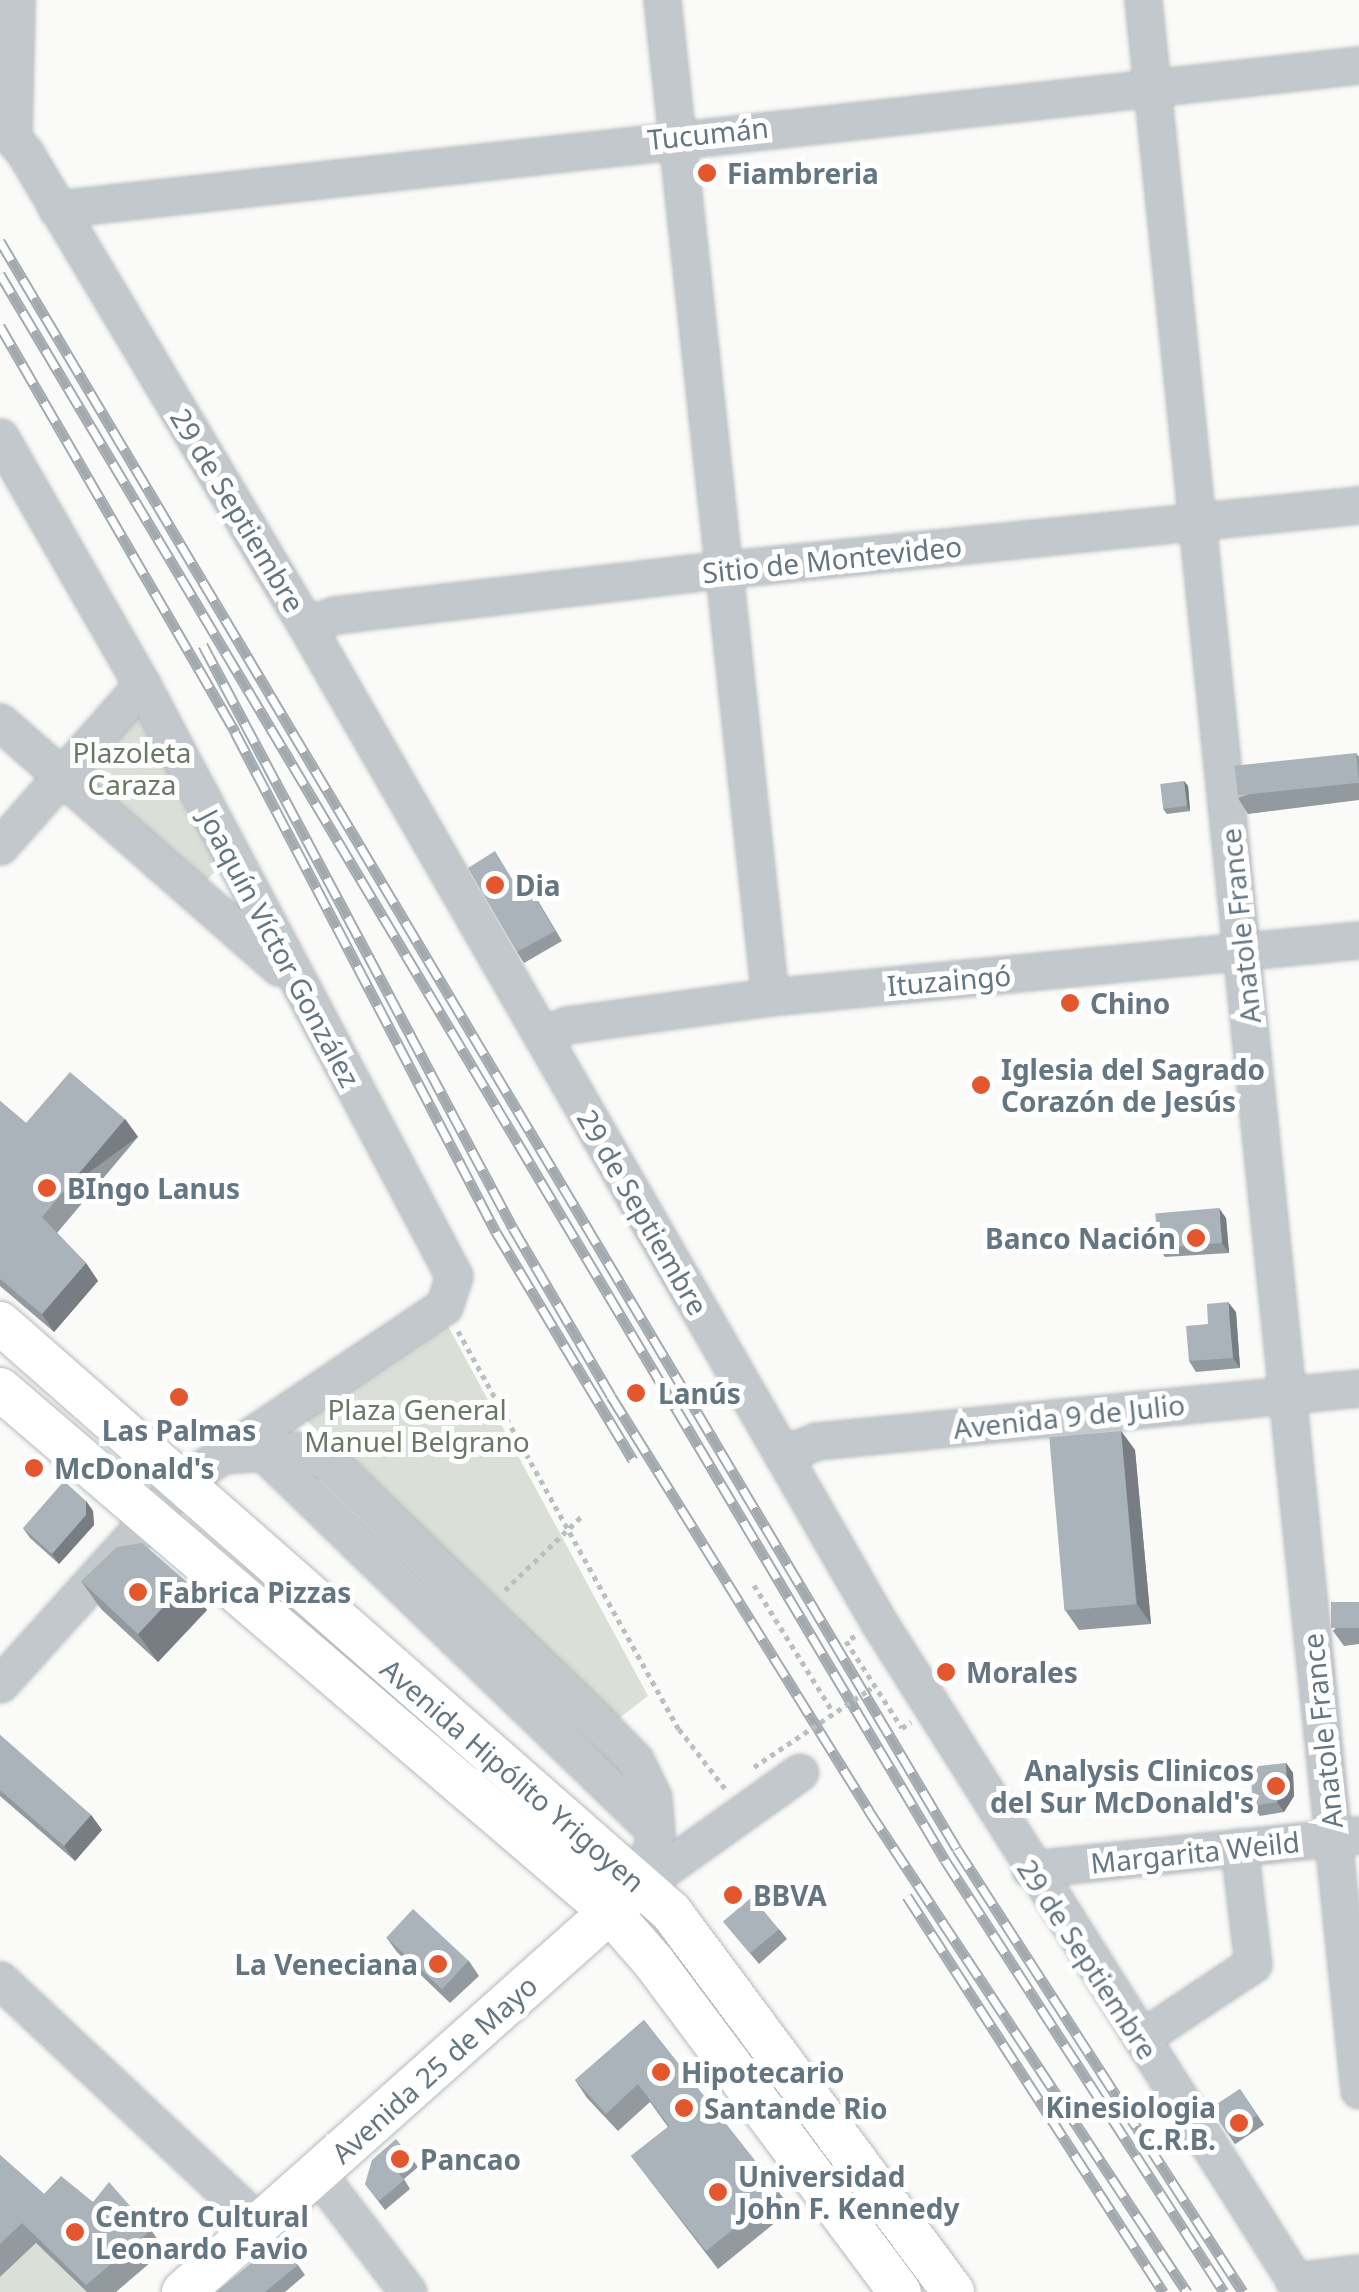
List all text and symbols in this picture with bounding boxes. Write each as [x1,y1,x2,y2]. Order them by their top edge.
street label: Tucumán [646,110,770,156]
place label: Fiambreria [727,156,879,190]
marker: Fiambreria [696,162,718,184]
street label: 29 de Septiembre [164,402,312,618]
street label: Sitio de Montevideo [701,529,963,589]
park label: Plazoleta Caraza [73,735,191,801]
street label: Joaquín Víctor González [193,804,367,1092]
street label: Anatole France [1213,827,1267,1025]
place label: Dia [515,868,561,902]
marker: Dia [484,874,506,896]
street label: Ituzaingó [886,958,1012,1002]
place label: Chino [1090,986,1170,1020]
marker: Chino [1059,992,1081,1014]
place label: Iglesia del Sagrado Corazón de Jesús [1001,1052,1265,1118]
marker: Iglesia del Sagrado Corazón de Jesús [970,1074,992,1096]
street label: 29 de Septiembre [571,1103,715,1321]
place label: BIngo Lanus [67,1171,240,1205]
marker: BIngo Lanus [36,1177,58,1199]
place label: Banco Nación [985,1221,1176,1255]
marker: Banco Nación [1185,1227,1207,1249]
place label: Lanús [658,1376,741,1410]
marker: Lanús [623,1380,649,1406]
marker: Las Palmas [168,1386,190,1408]
street label: Avenida 9 de Julio [952,1387,1186,1445]
park label: Plaza General Manuel Belgrano [304,1392,530,1458]
place label: Las Palmas [102,1413,256,1447]
place label: McDonald's [54,1451,215,1485]
marker: McDonald's [23,1457,45,1479]
place label: Fabrica Pizzas [158,1575,351,1609]
marker: Fabrica Pizzas [127,1581,149,1603]
street label: Anatole France [1295,1632,1349,1830]
street label: Avenida Hipólito Yrigoyen [374,1651,652,1899]
place label: Morales [966,1655,1078,1689]
marker: Morales [935,1661,957,1683]
place label: Analysis Clinicos del Sur McDonald's [990,1753,1254,1819]
marker: Analysis Clinicos del Sur McDonald's [1263,1773,1289,1799]
street label: Margarita Weild [1089,1824,1301,1880]
street label: 29 de Septiembre [1011,1853,1165,2065]
place label: BBVA [753,1878,827,1912]
marker: BBVA [722,1884,744,1906]
place label: La Veneciana [234,1947,418,1981]
marker: La Veneciana [427,1953,449,1975]
street label: Avenida 25 de Mayo [324,1968,544,2170]
place label: Hipotecario [681,2055,844,2089]
marker: Hipotecario [650,2061,672,2083]
place label: Kinesiologia C.R.B. [1046,2090,1216,2156]
place label: Santande Rio [704,2091,887,2125]
marker: Santande Rio [673,2097,695,2119]
marker: Kinesiologia C.R.B. [1226,2110,1252,2136]
place label: Pancao [420,2142,521,2176]
marker: Pancao [389,2148,411,2170]
place label: Universidad John F. Kennedy [738,2159,959,2225]
marker: Universidad John F. Kennedy [707,2181,729,2203]
place label: Centro Cultural Leonardo Favio [95,2199,309,2265]
marker: Centro Cultural Leonardo Favio [64,2221,86,2243]

